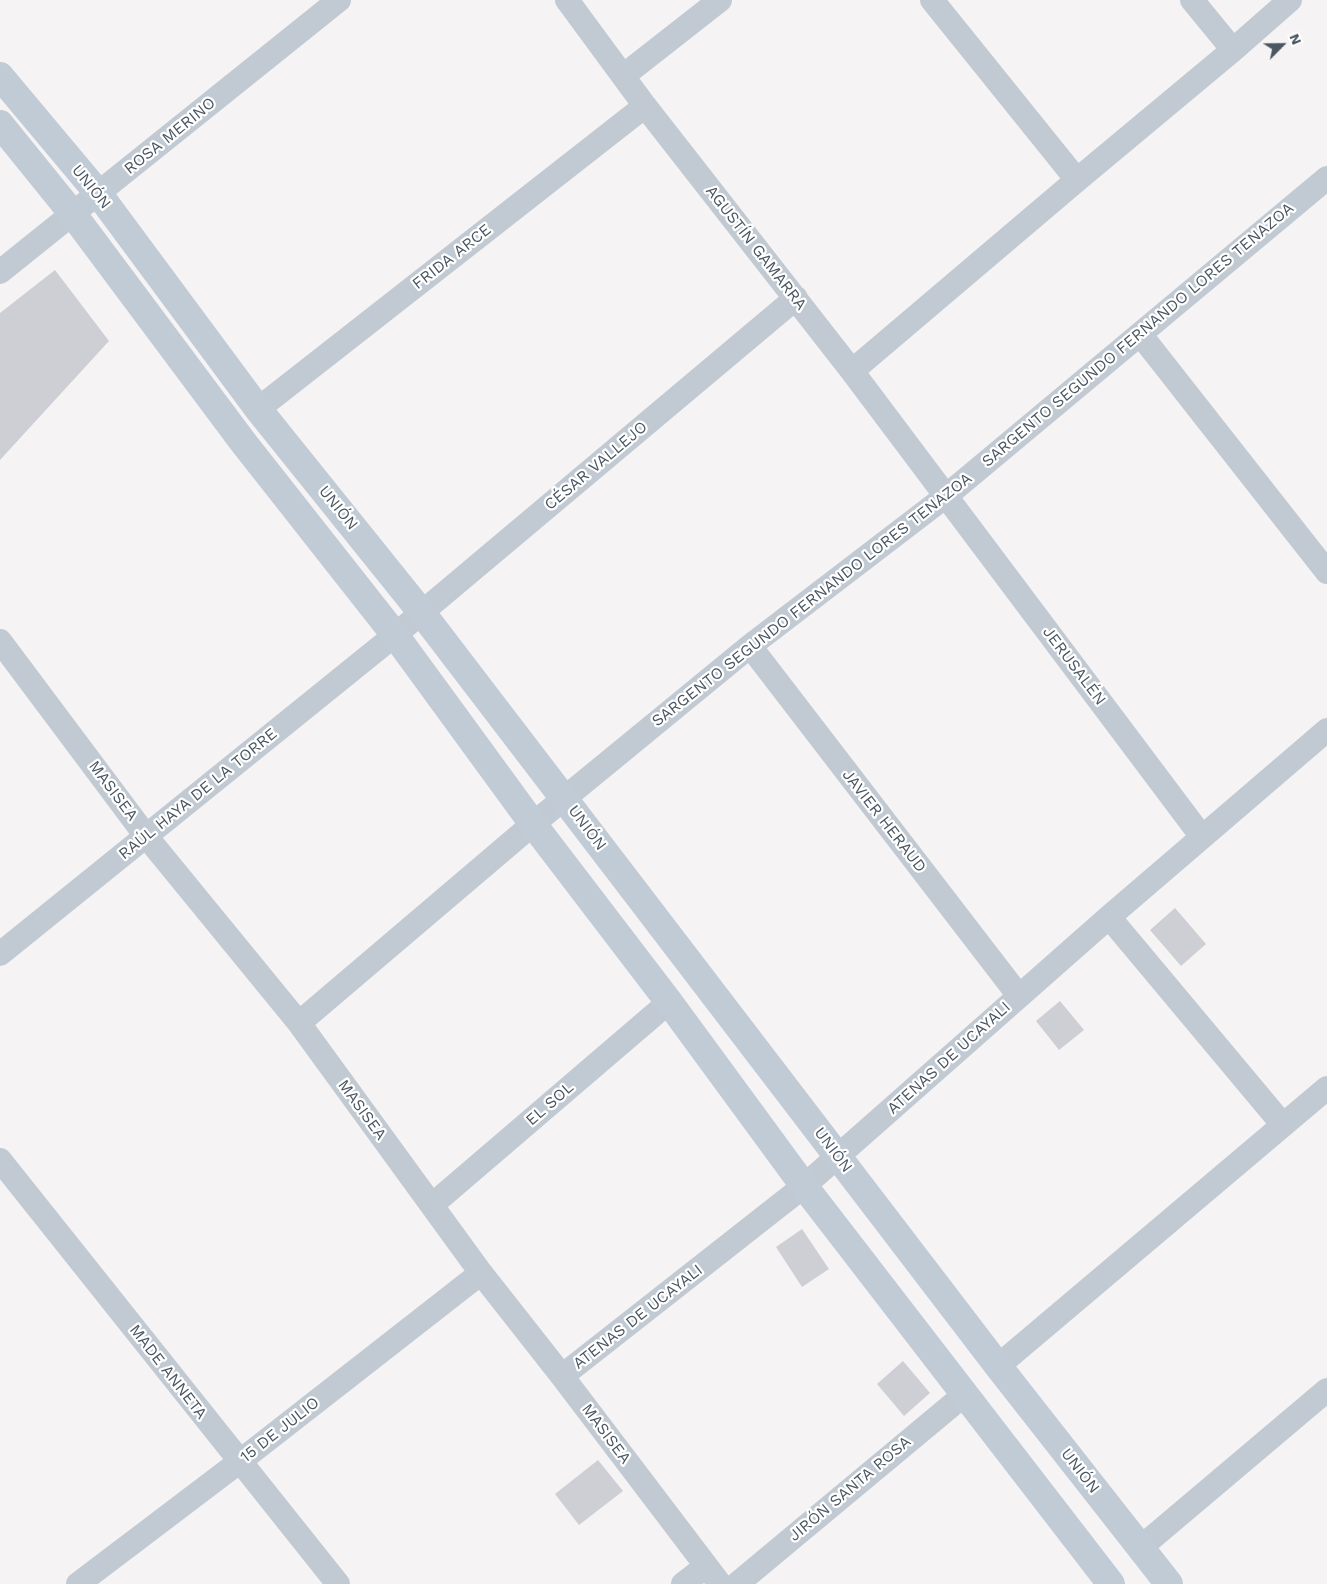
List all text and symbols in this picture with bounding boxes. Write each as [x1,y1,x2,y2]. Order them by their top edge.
north arrow [1257,20,1307,70]
text: N [1286,31,1305,47]
street label: ROSA MERINO [121,93,219,179]
street label: UNIÓN [67,161,115,213]
street label: AGUSTÍN GAMARRA [701,182,811,314]
street label: SARGENTO SEGUNDO FERNANDO LORES TENAZOA [978,199,1298,471]
street label: FRIDA ARCE [409,220,495,294]
street label: CÉSAR VALLEJO [541,417,651,515]
street label: SARGENTO SEGUNDO FERNANDO LORES TENAZOA [648,469,976,731]
street label: UNIÓN [314,482,362,534]
street label: JERUSALÉN [1038,623,1110,709]
street label: RAÚL HAYA DE LA TORRE [115,724,281,864]
street label: MASISEA [84,757,142,825]
street label: JAVIER HERAUD [838,766,930,876]
street label: UNIÓN [564,802,610,854]
street label: ATENAS DE UCAYALI [884,998,1014,1118]
street label: MASISEA [334,1076,390,1144]
street label: EL SOL [522,1078,578,1130]
street label: UNIÓN [810,1124,856,1176]
street label: ATENAS DE UCAYALI [569,1261,707,1373]
street label: MADE ANNETA [125,1321,211,1423]
street label: 15 DE JULIO [237,1393,323,1467]
street label: MASISEA [577,1400,635,1468]
street label: JIRÓN SANTA ROSA [785,1432,915,1546]
street label: UNIÓN [1057,1445,1103,1497]

